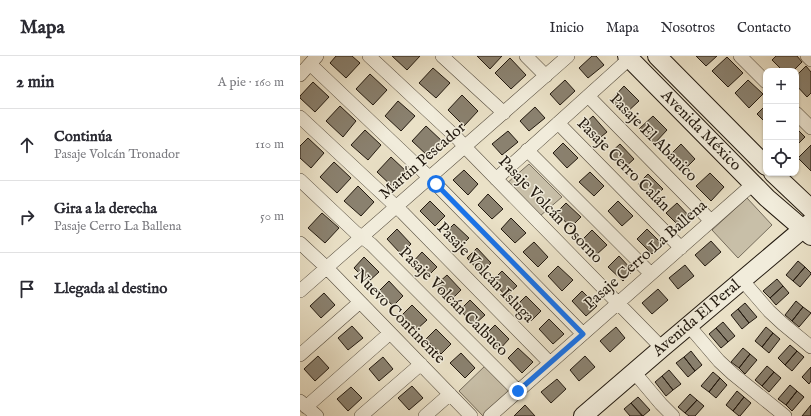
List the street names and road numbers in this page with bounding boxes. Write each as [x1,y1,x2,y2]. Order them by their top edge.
street label: Avenida México [656,85,745,176]
street label: Pasaje El Abanico [605,90,702,187]
street label: Pasaje Cerro Calán [572,114,674,216]
street label: Martín Pescador [376,118,471,204]
street label: Pasaje Volcán Osorno [493,152,607,268]
street label: Pasaje Cerro La Ballena [580,196,712,314]
street label: Pasaje Volcán Isluga [432,218,538,328]
street label: Pasaje Volcán Calbuco [394,243,512,361]
street label: Nuevo Continente [349,266,449,368]
street label: Avenida El Peral [648,275,746,362]

